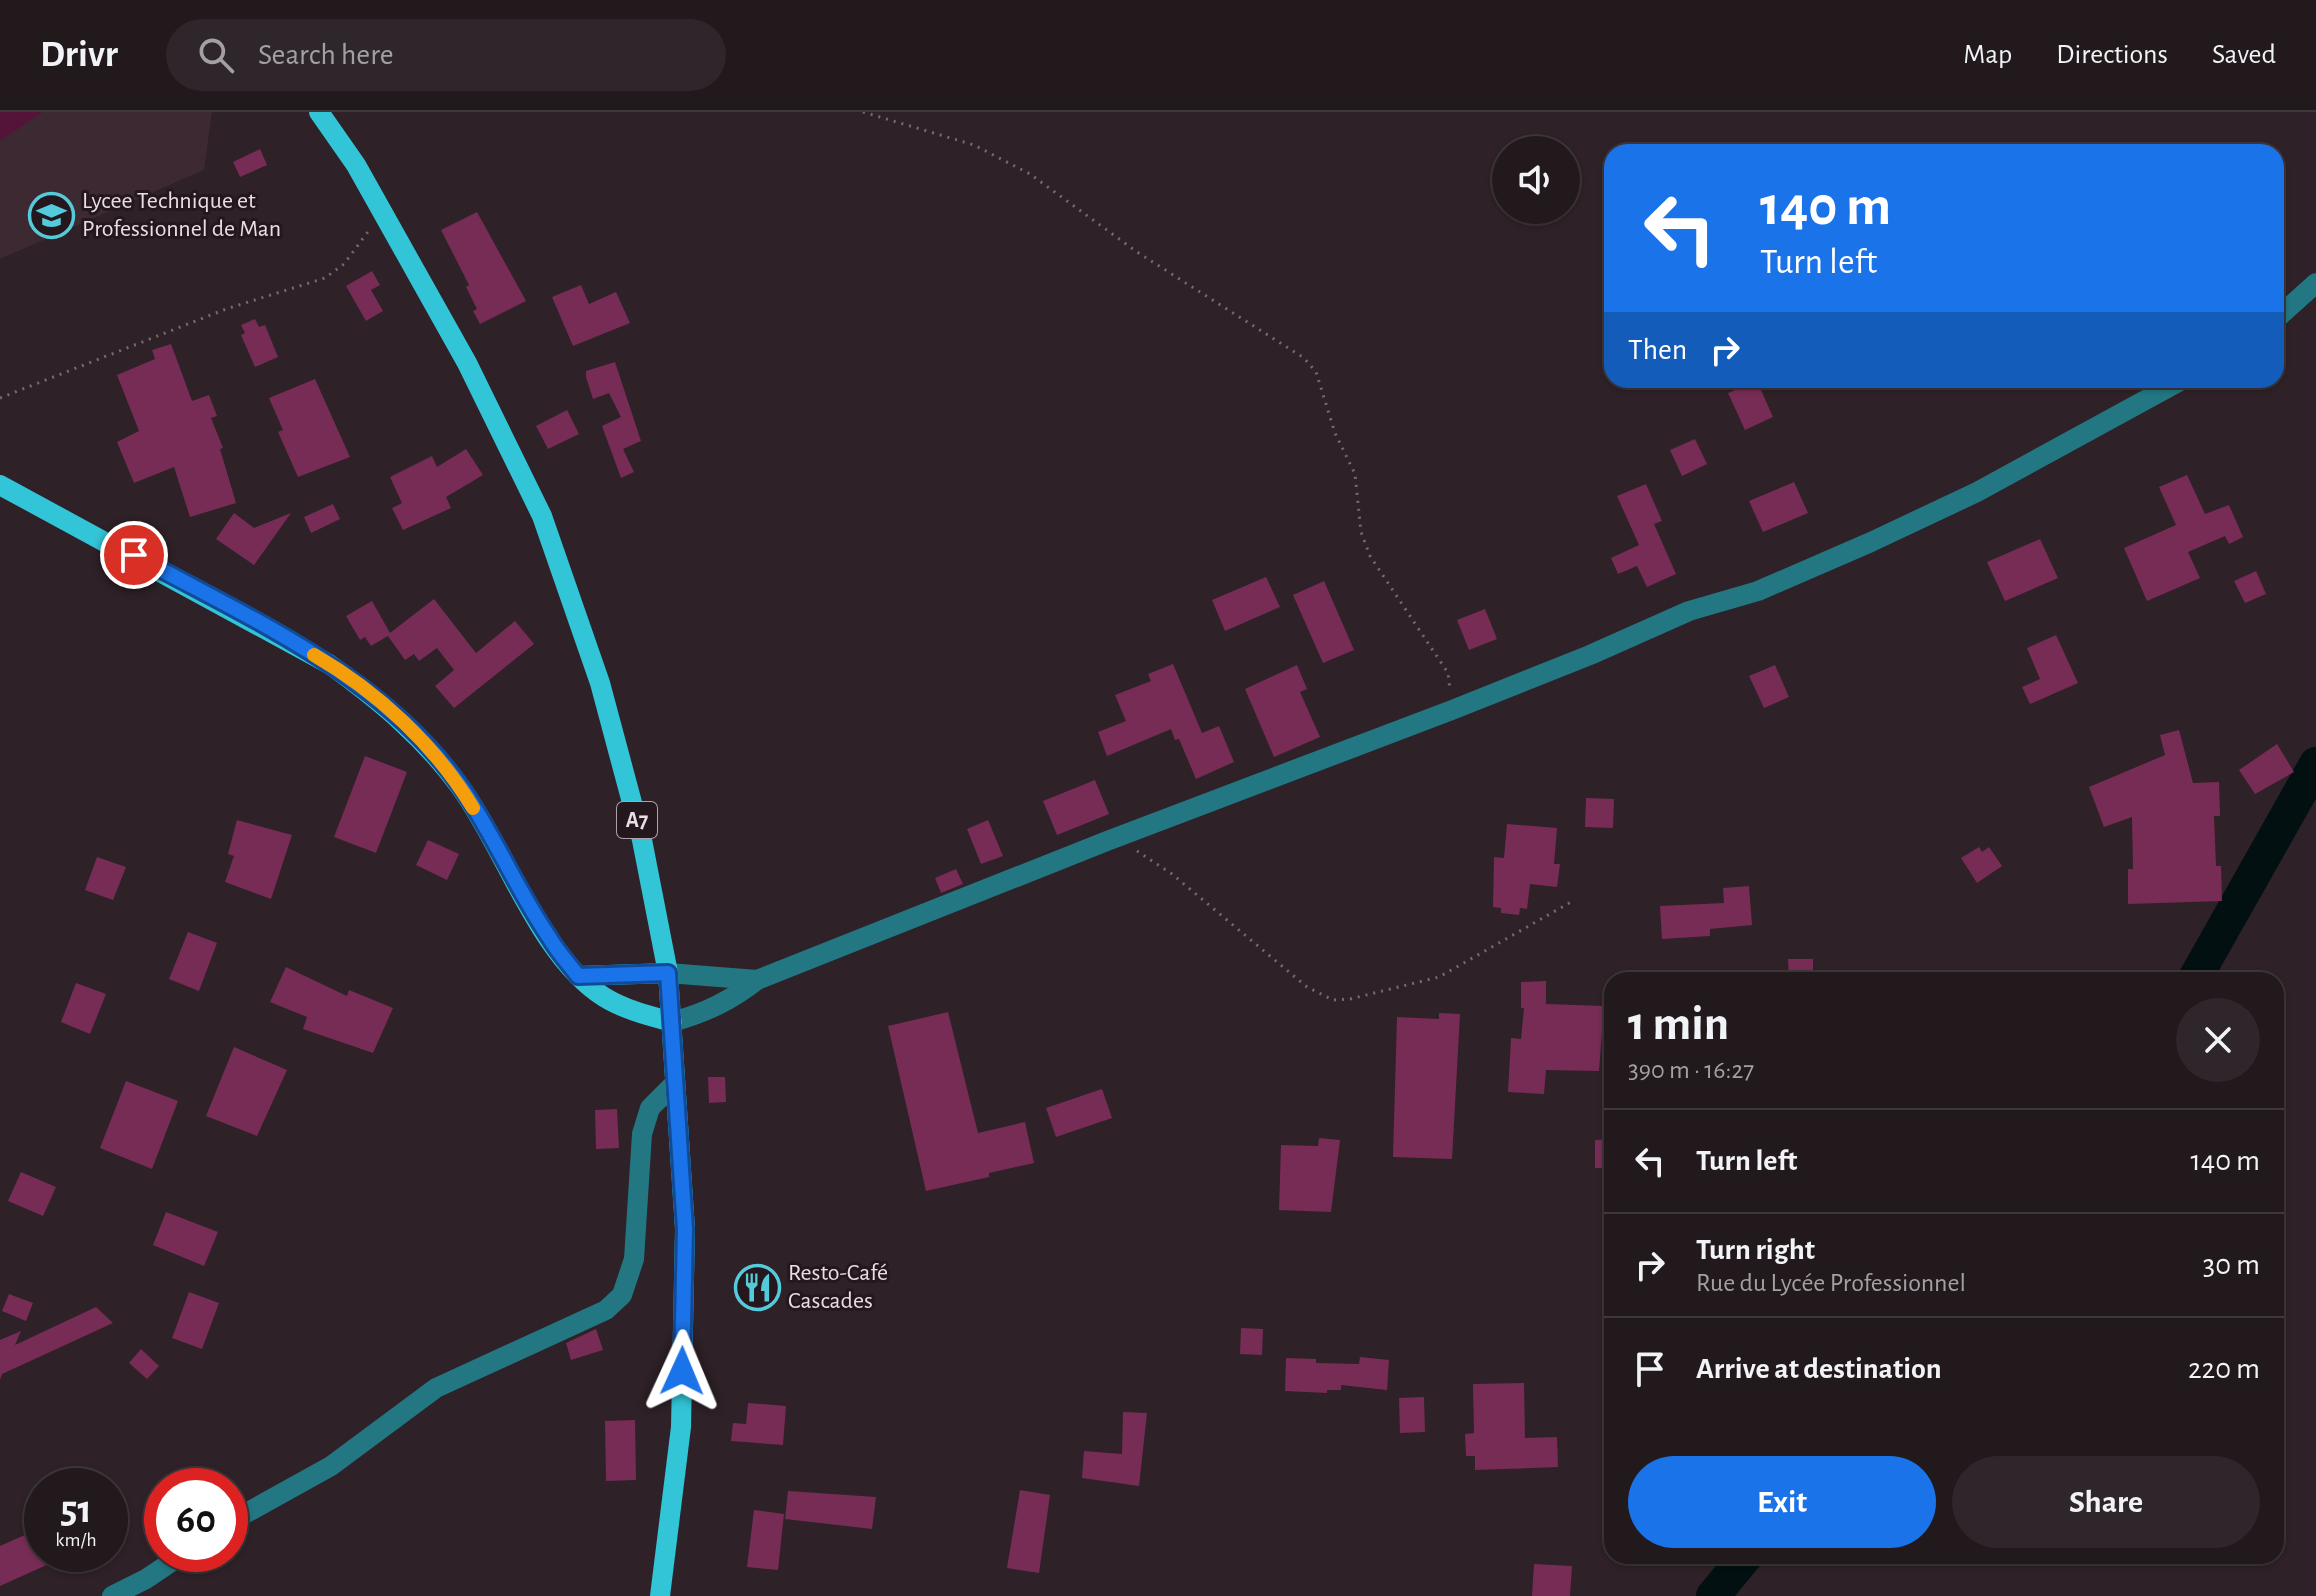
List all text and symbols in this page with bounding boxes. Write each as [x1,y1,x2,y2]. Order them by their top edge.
search box [166,19,726,91]
icon: search [194,33,238,77]
text: Drivr [40,36,118,74]
text: Search here [258,40,394,70]
text: Map [1963,41,2012,69]
text: Directions [2056,41,2168,69]
text: Saved [2212,41,2276,69]
map controls [1492,136,1580,224]
button: sound [1492,136,1580,224]
icon: left [1628,176,1732,280]
text: 140 m [1760,179,1891,235]
place label: Lycee Technique et Professionnel de Man [82,189,281,241]
school or university icon: Lycee Technique et Professionnel de Man [27,191,75,239]
text: Turn left [1760,244,1877,280]
icon: right [1703,328,1747,372]
text: Then [1628,335,1687,365]
pin [100,521,168,589]
icon: arrive [112,533,156,577]
road number: A7 [617,802,657,838]
button: close [2176,998,2260,1082]
text: 1 min [1628,1001,1729,1049]
text: 390 m · 16:27 [1628,1057,1754,1083]
icon: left [1628,1139,1672,1183]
text: Turn left [1696,1146,1797,1176]
text: 140 m [2190,1146,2260,1176]
text: Turn right [1696,1235,1815,1265]
icon: right [1628,1243,1672,1287]
text: 30 m [2203,1250,2260,1280]
place label: Resto-Café Cascades [788,1261,888,1313]
restaurant icon: Resto-Café Cascades [733,1263,781,1311]
text: Rue du Lycée Professionnel [1696,1270,1966,1296]
position arrow [640,1329,724,1413]
icon: arrive [1628,1347,1672,1391]
text: Arrive at destination [1696,1354,1942,1384]
text: 220 m [2188,1354,2260,1384]
button: Exit [1628,1456,1936,1548]
button: Share [1952,1456,2260,1548]
speed limit sign: 60 [144,1468,248,1572]
text: 51 [60,1490,92,1530]
text: km/h [55,1530,97,1550]

